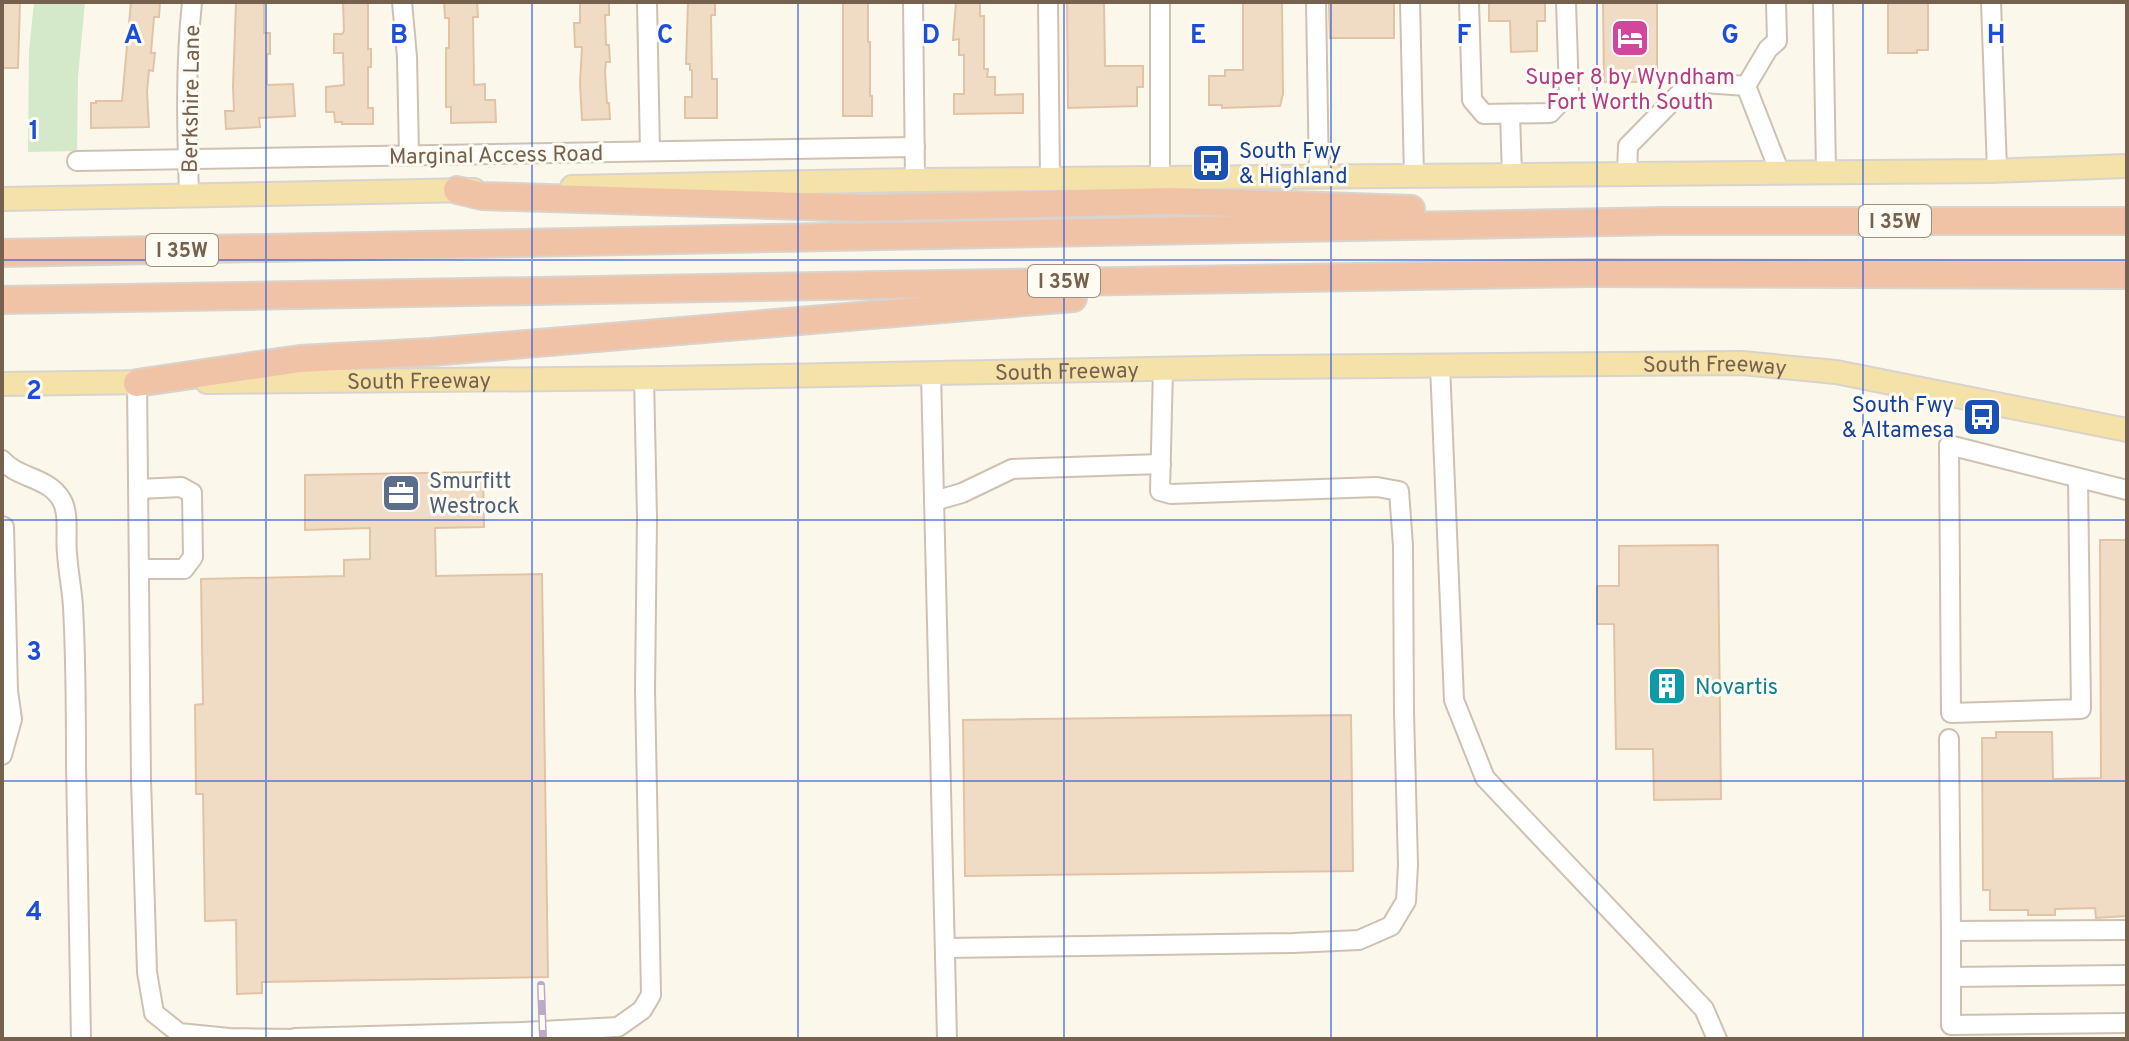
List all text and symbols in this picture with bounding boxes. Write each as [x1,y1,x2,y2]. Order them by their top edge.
hotel icon: Super 8 by Wyndham Fort Worth South [1609,17,1651,59]
text: A [124,20,142,53]
text: B [390,20,408,53]
text: C [657,20,673,53]
text: D [922,20,940,53]
text: E [1190,20,1206,53]
text: F [1457,20,1472,53]
text: G [1721,20,1739,53]
text: H [1987,20,2005,53]
street label: Berkshire Lane [178,25,207,173]
place label: Super 8 by Wyndham Fort Worth South [1525,65,1735,117]
text: 1 [29,116,39,149]
place label: South Fwy & Highland [1239,139,1348,191]
street label: Marginal Access Road [389,141,603,172]
bus stop icon: South Fwy & Highland [1190,142,1232,184]
road number: I 35W [1859,205,1931,237]
road number: I 35W [146,234,218,266]
road number: I 35W [1028,265,1100,297]
street label: South Freeway [1643,352,1788,383]
street label: South Freeway [995,358,1139,388]
street label: South Freeway [347,369,491,397]
text: 2 [26,376,42,409]
place label: South Fwy & Altamesa [1842,393,1954,445]
bus stop icon: South Fwy & Altamesa [1961,396,2003,438]
place label: Smurfitt Westrock [429,469,520,521]
office icon: Smurfitt Westrock [380,472,422,514]
text: 3 [26,637,42,670]
building icon: Novartis [1646,665,1688,707]
place label: Novartis [1695,675,1778,702]
text: 4 [26,897,42,930]

